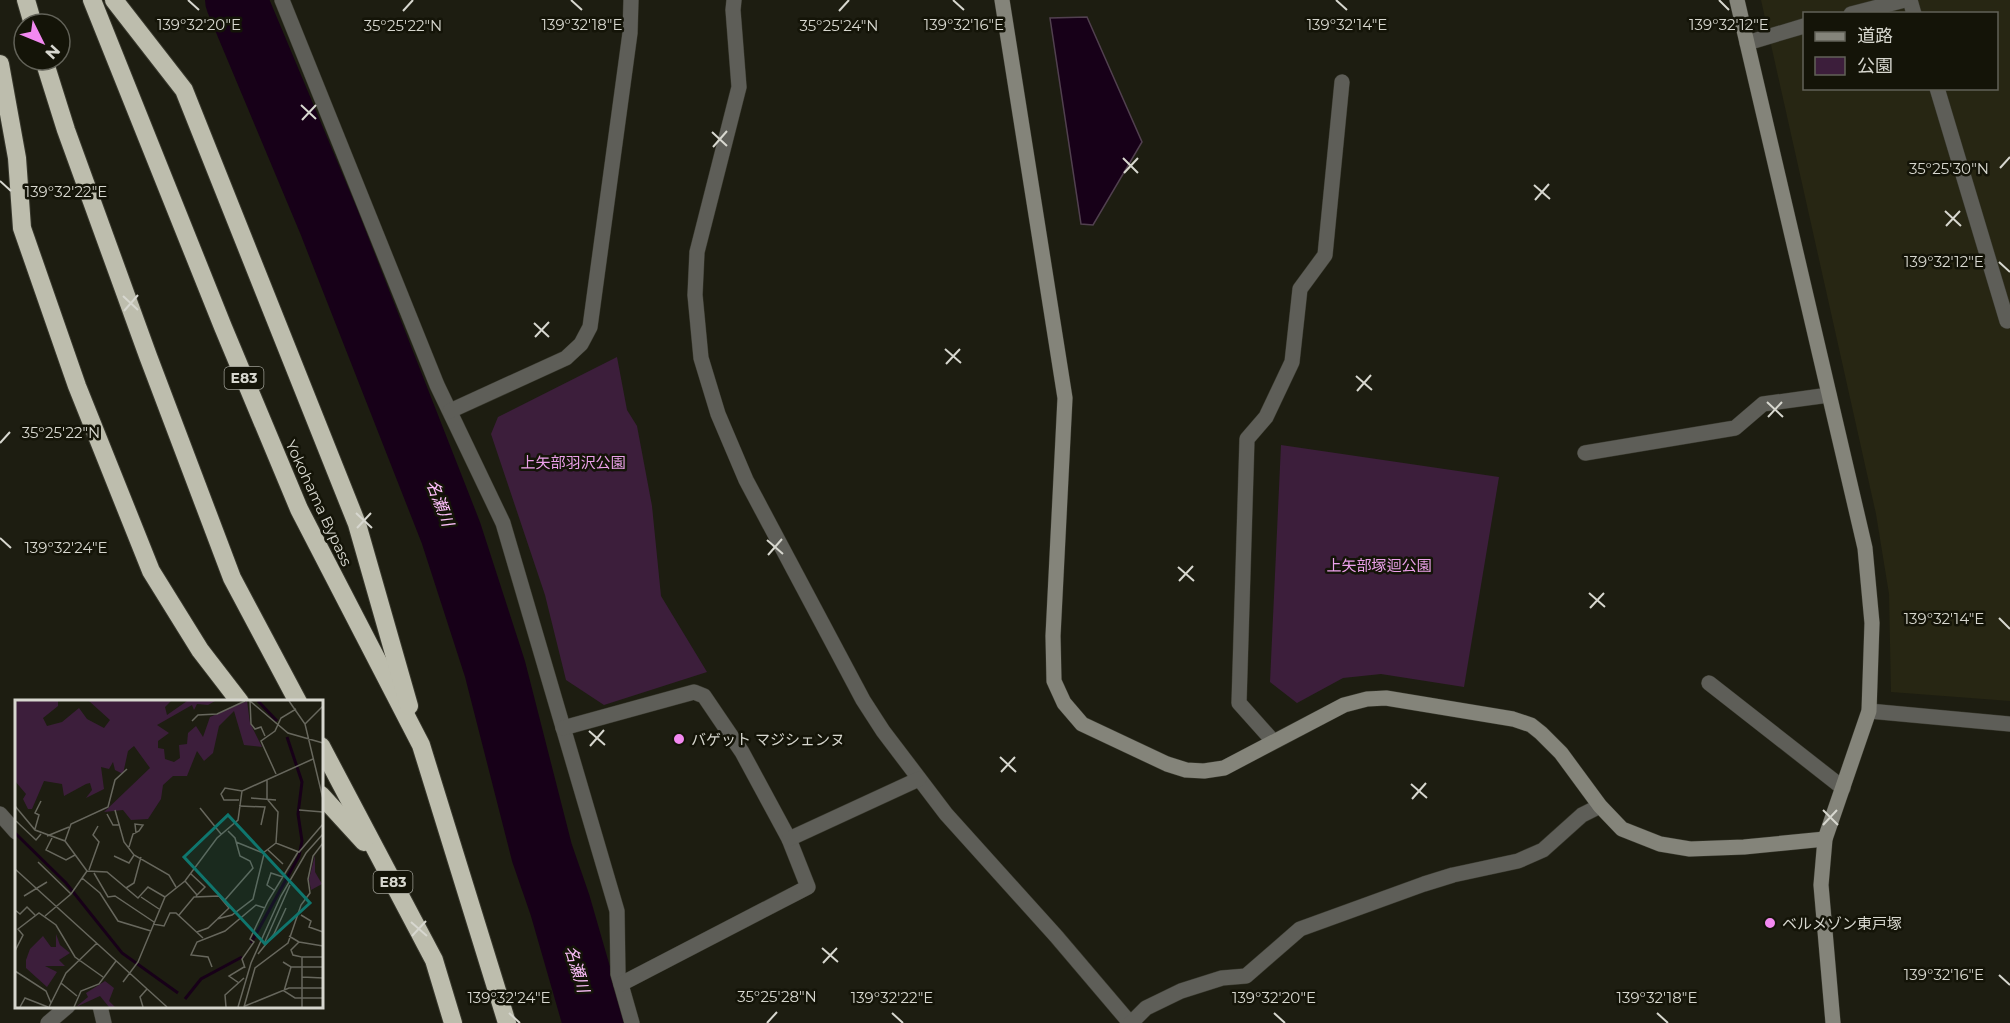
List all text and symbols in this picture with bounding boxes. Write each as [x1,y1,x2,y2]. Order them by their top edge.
north arrow [12,12,72,72]
legend [1803,12,1998,90]
text: 139°32'20"E [157,15,241,34]
text: 139°32'18"E [542,15,622,34]
text: 139°32'16"E [924,15,1004,34]
text: 139°32'14"E [1307,15,1387,34]
text: 139°32'12"E [1689,15,1769,34]
text: 35°25'22"N [364,16,442,35]
text: 35°25'24"N [799,16,879,35]
text: 道路 [1857,25,1893,47]
text: N [41,41,64,63]
text: 公園 [1857,55,1893,77]
text: 35°25'30"N [1909,159,1989,178]
text: 139°32'22"E [25,182,107,201]
text: 139°32'12"E [1904,252,1984,271]
road number: E83 [224,367,264,389]
text: 35°25'22"N [22,423,100,442]
street label: Yokohama Bypass [281,437,357,569]
park label: 上矢部羽沢公園 [520,453,626,472]
water label: 名瀬川 [423,477,458,531]
text: 139°32'24"E [24,538,108,557]
park label: 上矢部塚迴公園 [1326,556,1432,575]
text: 139°32'14"E [1904,609,1984,628]
inset map [15,700,322,1008]
place label: バゲット マジシェンヌ [691,730,845,749]
marker: バゲット マジシェンヌ [672,732,686,746]
road number: E83 [374,871,412,893]
place label: ベルメゾン東戸塚 [1782,914,1902,933]
marker: ベルメゾン東戸塚 [1763,916,1777,930]
water label: 名瀬川 [561,943,594,997]
text: 139°32'16"E [1904,965,1984,984]
text: 35°25'28"N [737,987,817,1006]
text: 139°32'24"E [467,988,551,1007]
text: 139°32'22"E [851,988,933,1007]
text: 139°32'20"E [1232,988,1316,1007]
text: 139°32'18"E [1617,988,1697,1007]

